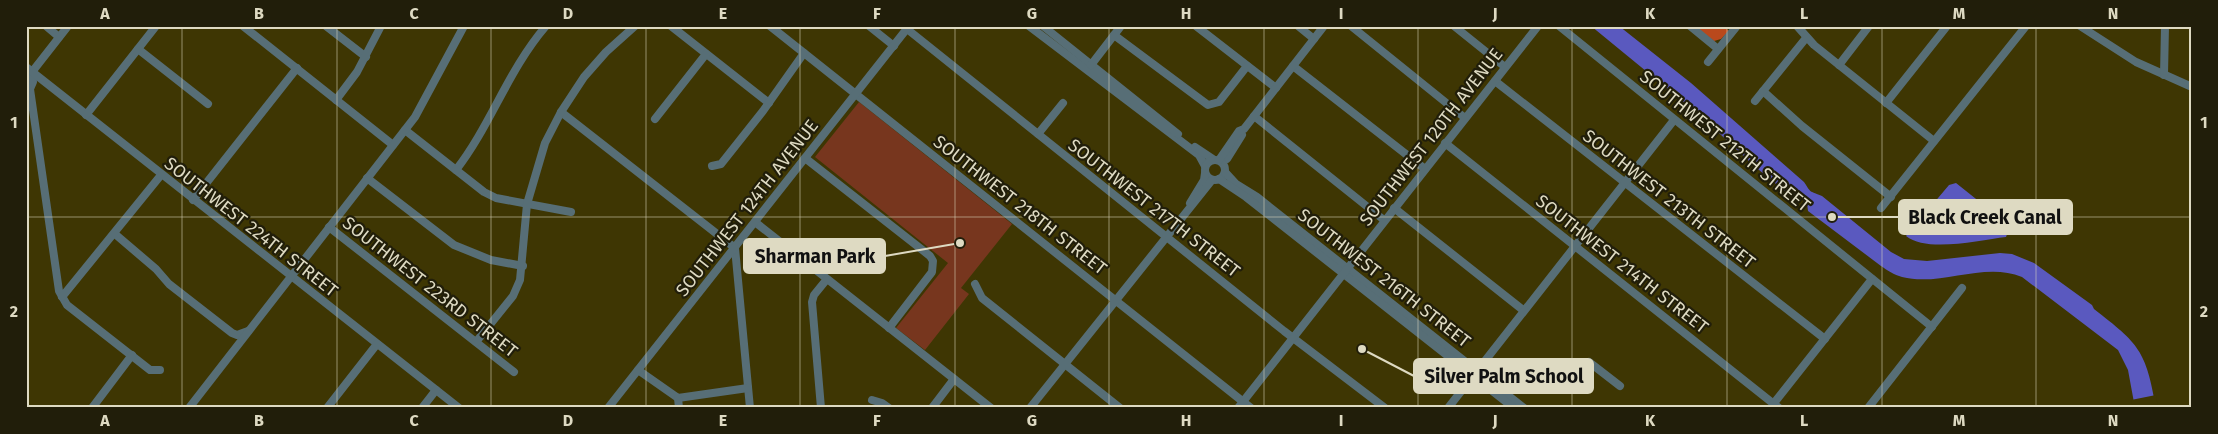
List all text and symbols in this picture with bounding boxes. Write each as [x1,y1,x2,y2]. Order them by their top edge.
text: A [99,4,110,23]
text: B [254,4,264,23]
text: C [409,4,419,23]
text: D [563,4,573,23]
text: E [719,4,727,23]
text: F [873,4,881,23]
text: G [1027,4,1037,23]
text: H [1181,4,1191,23]
text: I [1339,4,1343,23]
text: J [1491,4,1498,23]
text: K [1645,4,1656,23]
text: L [1800,4,1808,23]
text: M [1953,4,1966,23]
text: N [2108,4,2118,23]
street label: SOUTHWEST 120TH AVENUE [1355,44,1507,230]
street label: SOUTHWEST 212TH STREET [1635,65,1815,217]
text: 1 [10,113,18,132]
text: 1 [2200,113,2208,132]
street label: SOUTHWEST 124TH AVENUE [671,115,823,301]
street label: SOUTHWEST 213TH STREET [1578,125,1760,274]
street label: SOUTHWEST 218TH STREET [929,131,1112,280]
street label: SOUTHWEST 217TH STREET [1064,134,1245,282]
street label: SOUTHWEST 224TH STREET [160,152,343,302]
street label: SOUTHWEST 214TH STREET [1531,190,1713,339]
callout: Black Creek Canal [1899,200,2072,234]
street label: SOUTHWEST 216TH STREET [1293,204,1475,353]
text: Black Creek Canal [1908,206,2062,229]
street label: SOUTHWEST 223RD STREET [338,212,522,362]
callout: Sharman Park [744,239,885,273]
text: Sharman Park [755,245,876,268]
text: 2 [10,302,18,321]
text: 2 [2200,302,2208,321]
callout: Silver Palm School [1414,359,1593,393]
text: Silver Palm School [1424,365,1584,388]
text: A [99,411,110,430]
text: B [254,411,264,430]
text: C [409,411,419,430]
text: D [563,411,573,430]
text: E [719,411,727,430]
text: F [873,411,881,430]
text: G [1027,411,1037,430]
text: H [1181,411,1191,430]
text: I [1339,411,1343,430]
text: J [1491,411,1498,430]
text: K [1645,411,1656,430]
text: L [1800,411,1808,430]
text: M [1953,411,1966,430]
text: N [2108,411,2118,430]

